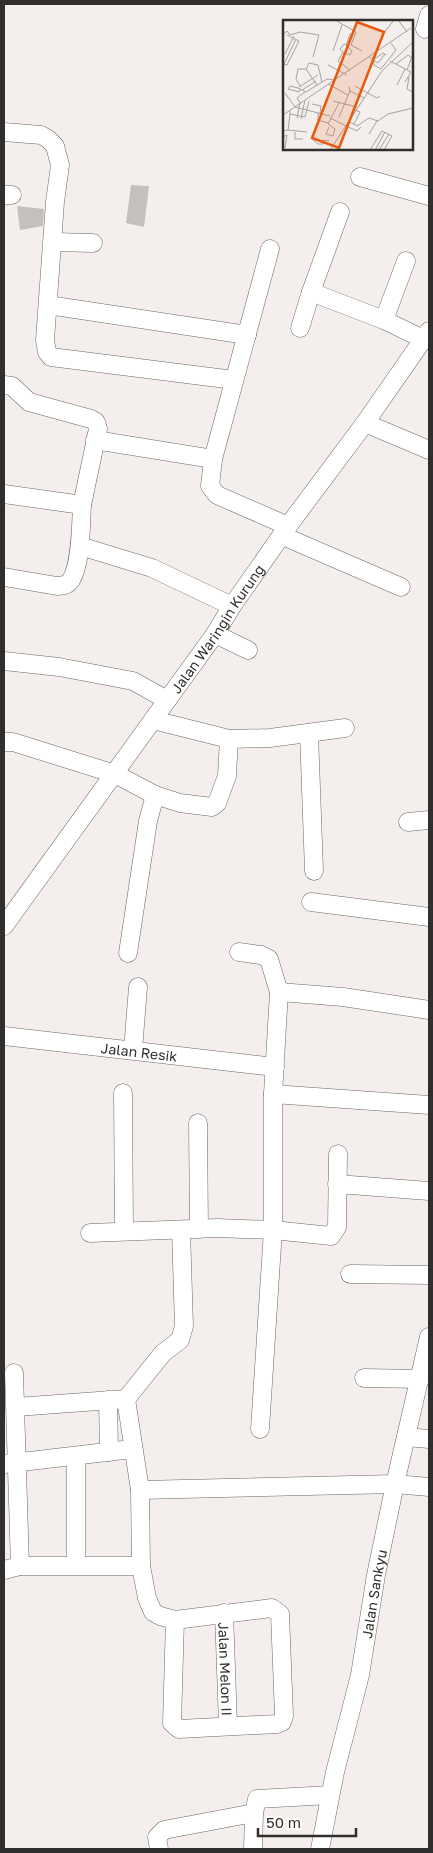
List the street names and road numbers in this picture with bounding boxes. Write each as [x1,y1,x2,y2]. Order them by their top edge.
street label: Jalan Waringin Kurung [167,561,267,696]
street label: Jalan Resik [100,1039,178,1064]
street label: Jalan Sankyu [358,1548,390,1639]
street label: Jalan Melon II [216,1622,236,1716]

